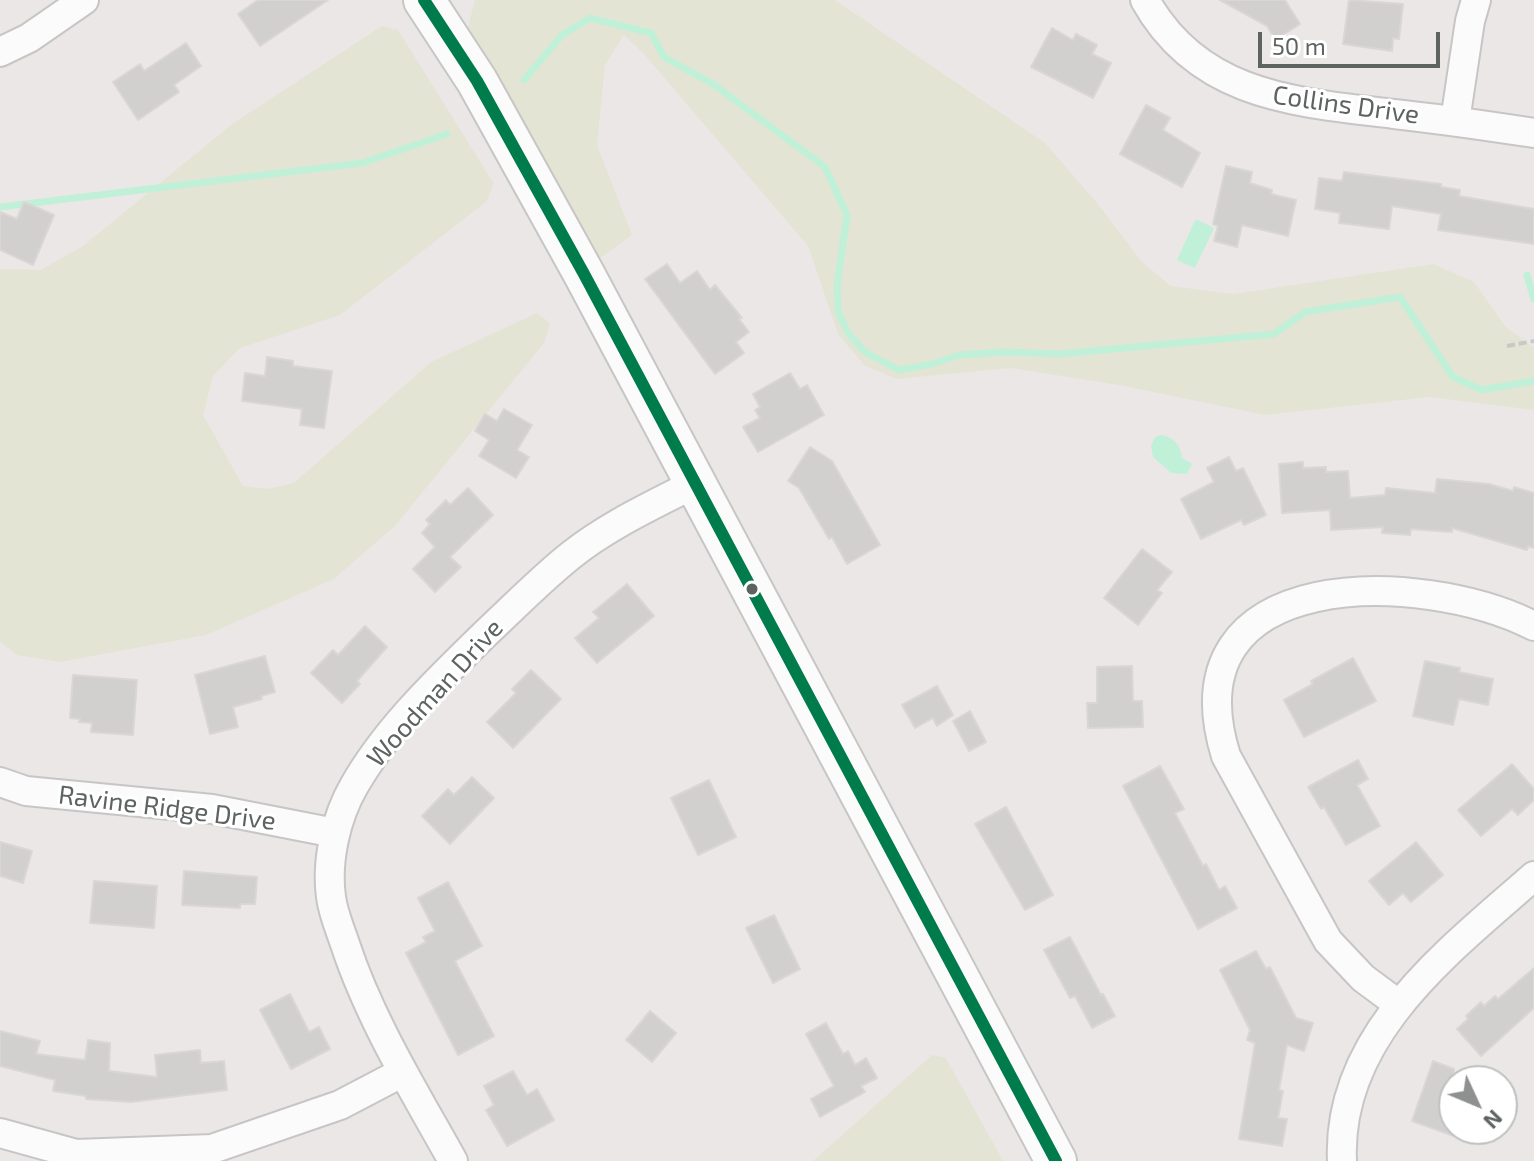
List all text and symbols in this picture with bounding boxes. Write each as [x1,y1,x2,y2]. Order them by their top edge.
scale bar [1262,16,1444,66]
text: 50 m [1272,31,1326,60]
street label: Collins Drive [1271,79,1421,131]
unlabelled marker [744,581,760,597]
street label: Woodman Drive [360,613,510,773]
street label: Ravine Ridge Drive [57,779,277,837]
north arrow [1438,1065,1518,1145]
text: N [1479,1106,1509,1135]

